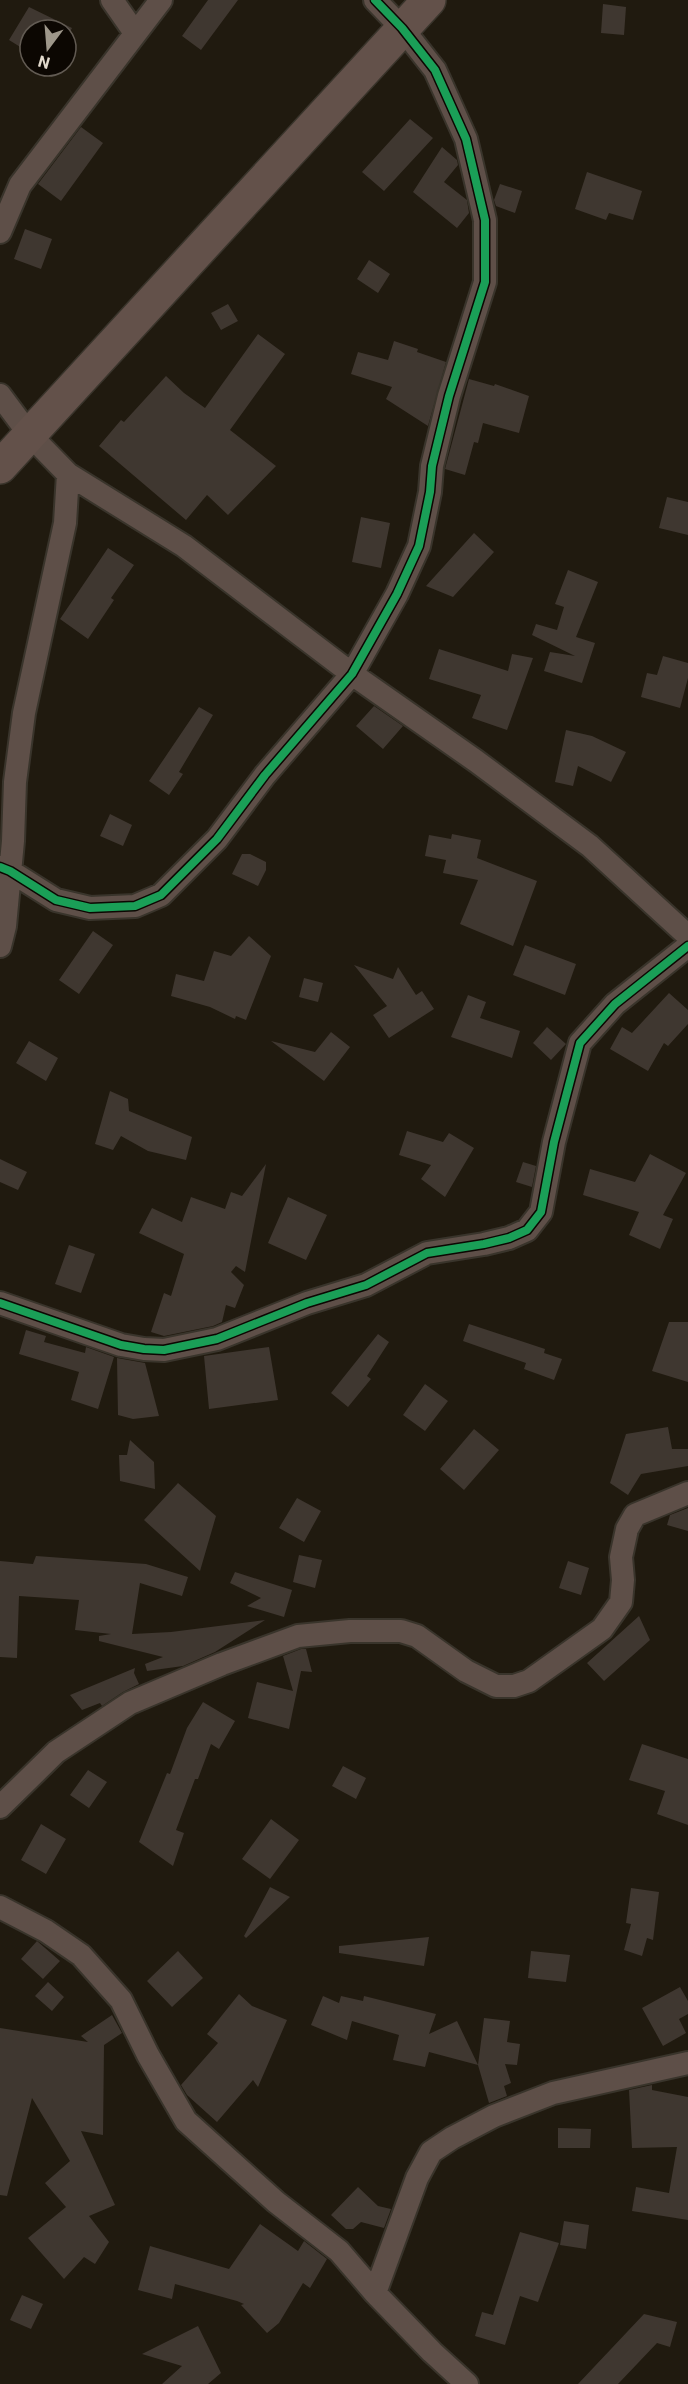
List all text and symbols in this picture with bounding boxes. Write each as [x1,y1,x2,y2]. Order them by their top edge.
north arrow [18,18,78,78]
text: N [36,51,52,73]

